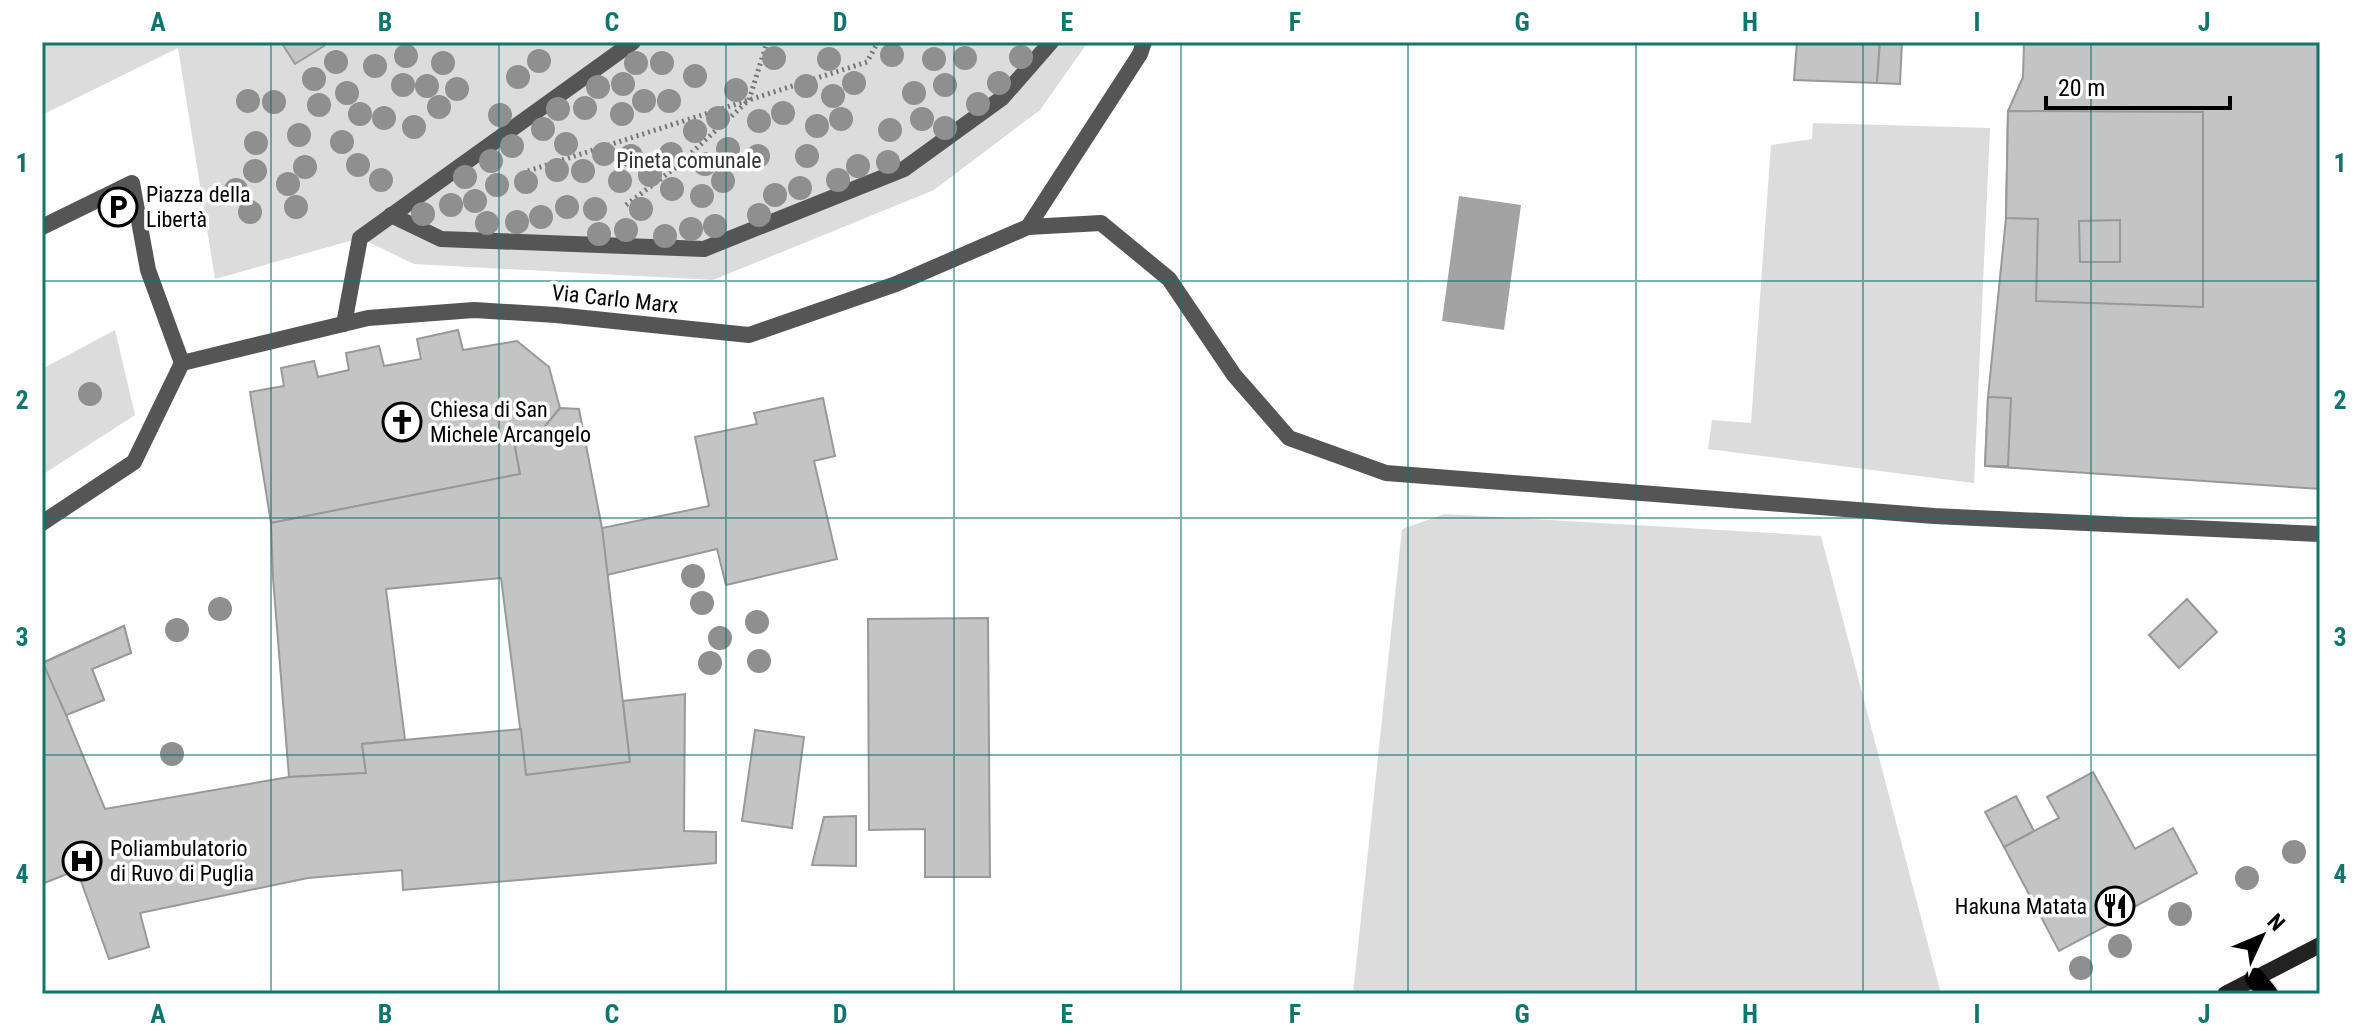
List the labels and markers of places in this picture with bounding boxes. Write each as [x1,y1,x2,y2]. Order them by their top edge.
place label: Piazza della Libertà [146,182,251,232]
parking icon: Piazza della Libertà [97,186,139,228]
place label: Chiesa di San Michele Arcangelo [430,397,591,447]
church icon: Chiesa di San Michele Arcangelo [381,401,423,443]
place label: Poliambulatorio di Ruvo di Puglia [110,836,254,886]
hospital icon: Poliambulatorio di Ruvo di Puglia [61,840,103,882]
restaurant icon: Hakuna Matata [2094,885,2136,927]
place label: Hakuna Matata [1955,894,2087,919]

